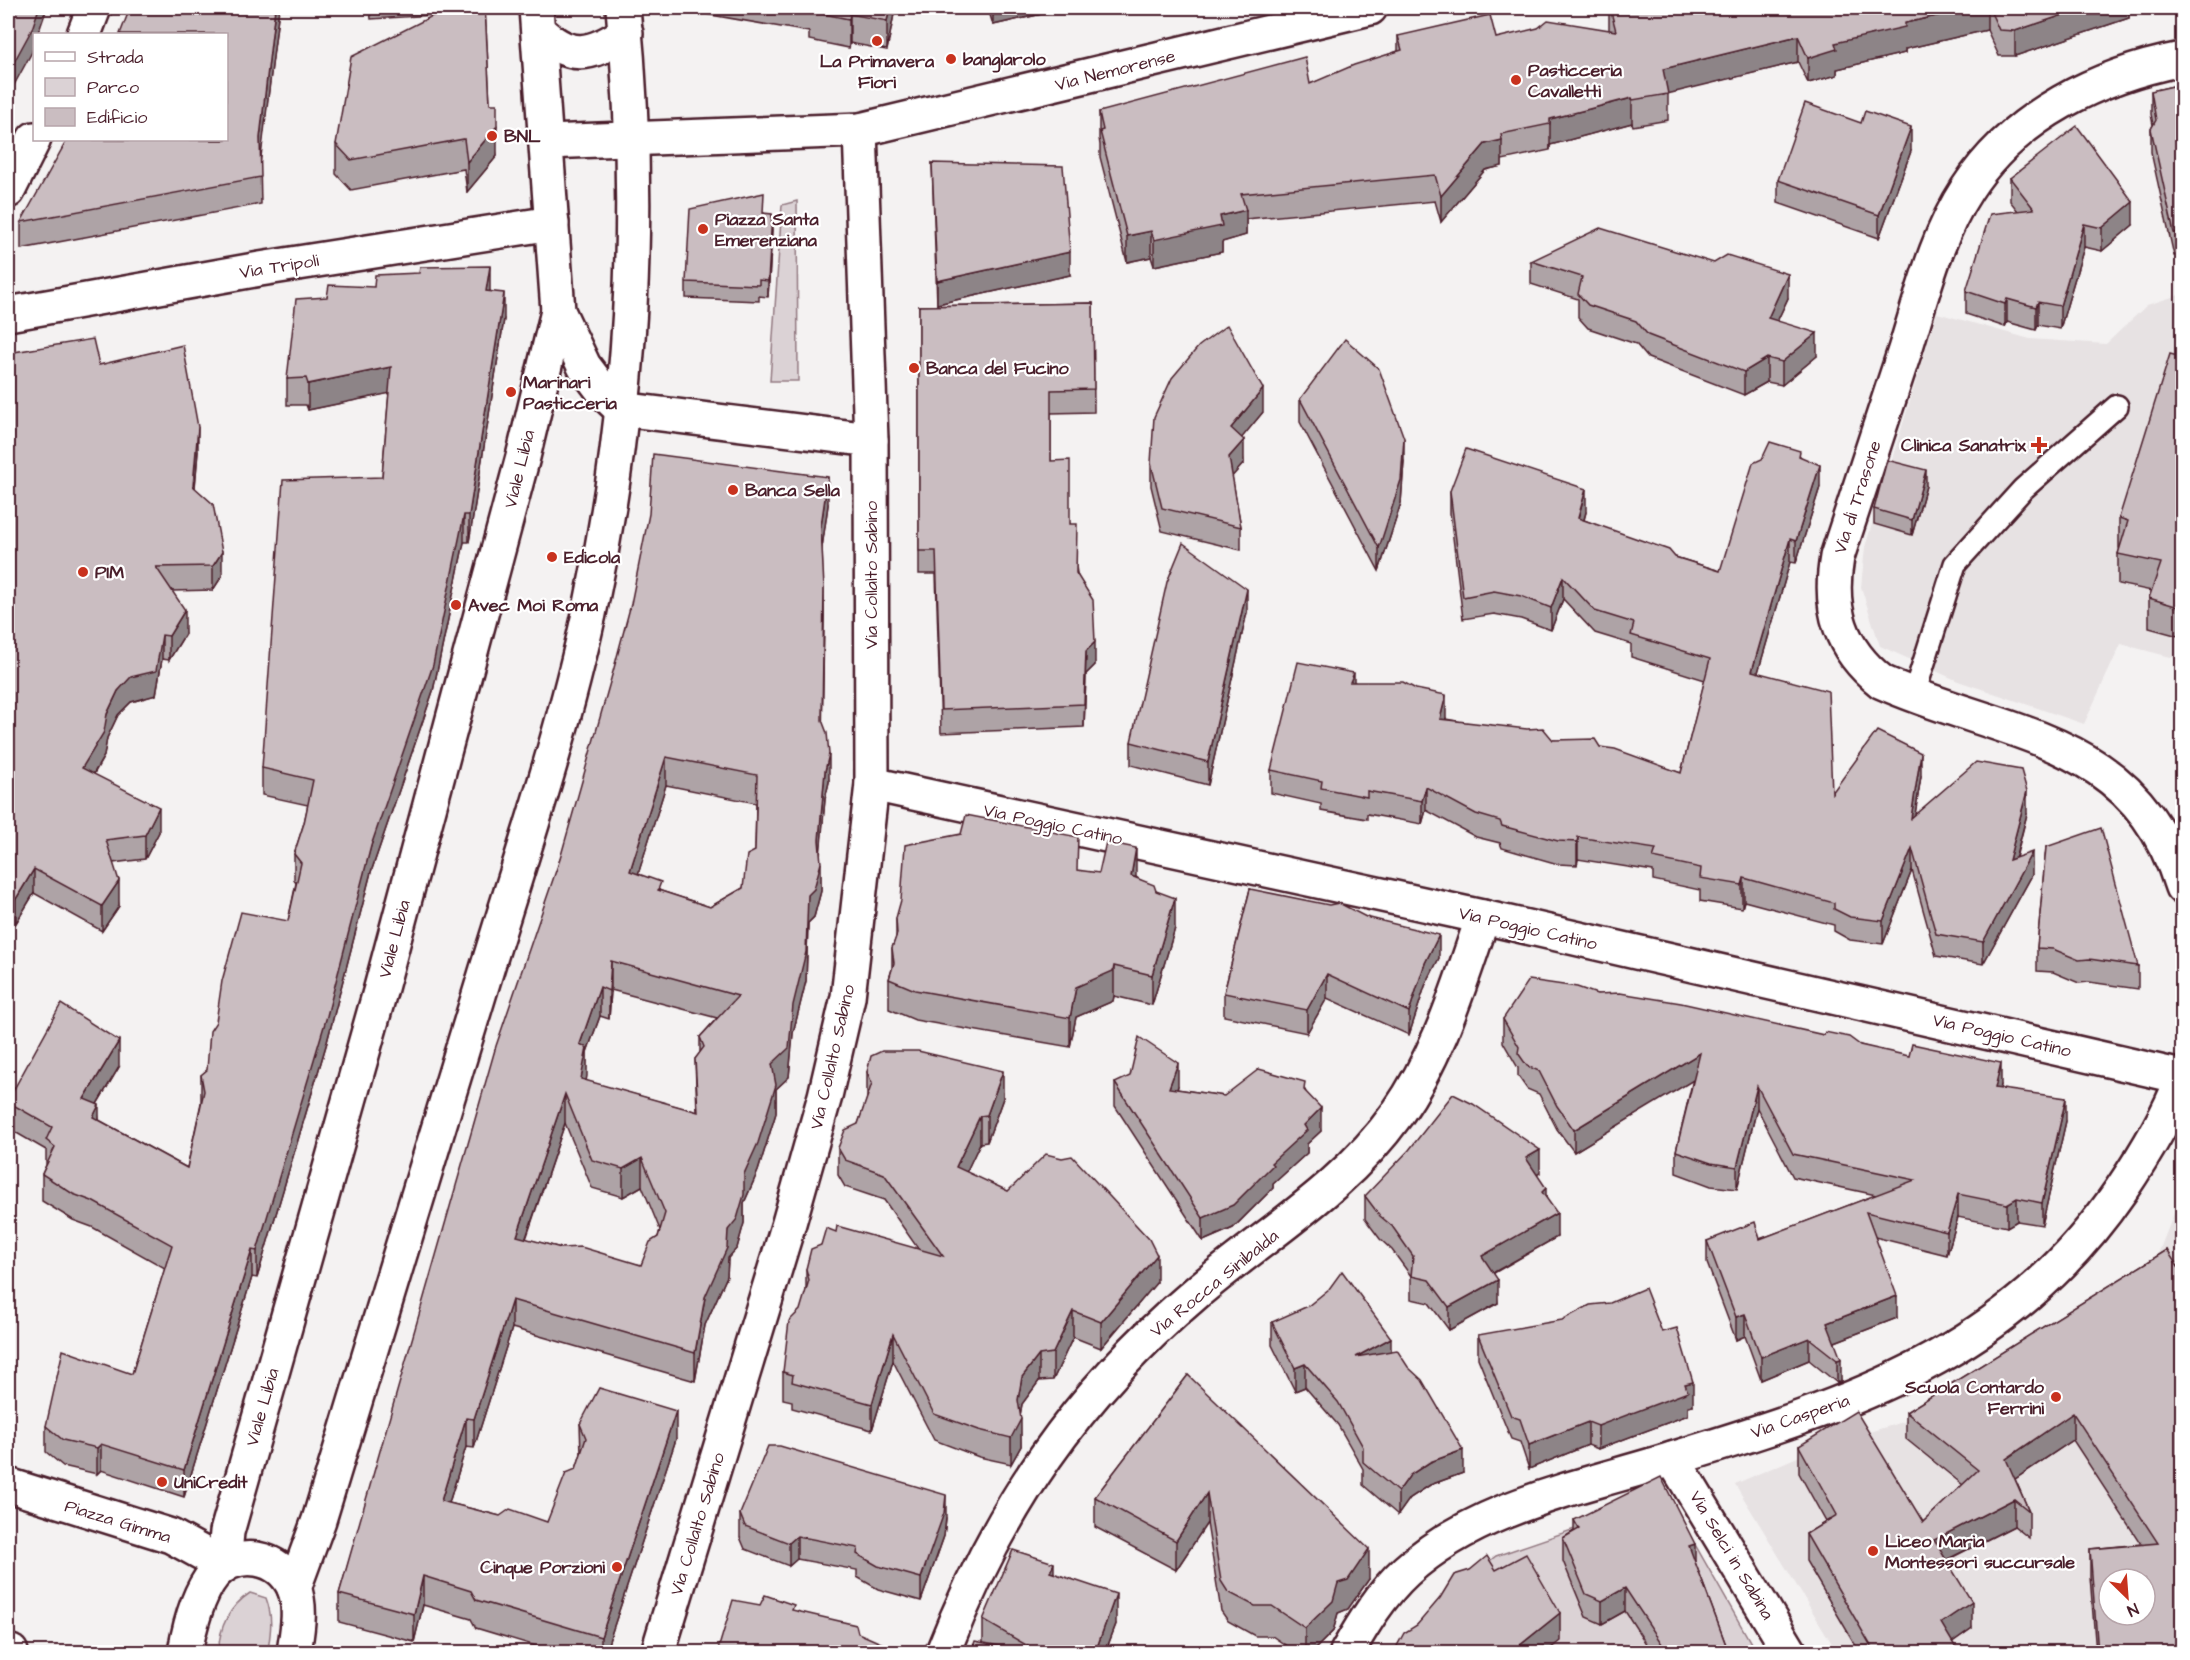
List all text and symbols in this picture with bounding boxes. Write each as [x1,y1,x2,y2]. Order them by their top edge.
legend [33,33,228,141]
marker: La Primavera Fiori [870,34,884,48]
street label: Via Nemorense [1052,43,1178,97]
text: Strada [87,45,143,70]
place label: banglarolo [963,47,1046,73]
place label: La Primavera Fiori [820,49,935,95]
marker: banglarolo [944,52,958,66]
place label: Pasticceria Cavalletti [1528,58,1623,104]
marker: Pasticceria Cavalletti [1509,73,1523,87]
text: Parco [87,75,139,100]
text: Edificio [87,105,147,130]
place label: BNL [504,124,541,149]
marker: BNL [485,129,499,143]
place label: Piazza Santa Emerenziana [715,207,820,253]
marker: Piazza Santa Emerenziana [696,222,710,236]
street label: Via Tripoli [238,248,321,285]
place label: Banca del Fucino [926,356,1069,381]
marker: Banca del Fucino [907,361,921,375]
place label: Marinari Pasticceria [523,370,618,416]
marker: Marinari Pasticceria [504,385,518,399]
street label: Viale Libia [498,427,541,511]
place label: Clinica Sanatrix [1901,433,2027,458]
marker: Clinica Sanatrix [2030,436,2048,454]
street label: Via di Trasone [1827,437,1888,557]
place label: Banca Sella [745,478,841,503]
marker: Banca Sella [726,483,740,497]
street label: Via Collalto Sabino [859,501,884,649]
place label: Edicola [564,545,621,570]
marker: Edicola [545,550,559,564]
place label: PIM [95,560,124,585]
marker: PIM [76,565,90,579]
place label: Avec Moi Roma [468,593,599,618]
marker: Avec Moi Roma [449,598,463,612]
street label: Via Poggio Catino [981,798,1125,852]
street label: Viale Libia [372,897,417,981]
street label: Via Poggio Catino [1456,900,1600,958]
street label: Via Collalto Sabino [804,982,861,1132]
street label: Via Poggio Catino [1930,1007,2074,1065]
street label: Via Rocca Sinibalda [1145,1224,1284,1343]
street label: Viale Libia [239,1365,286,1449]
place label: Scuola Contardo Ferrini [1904,1375,2045,1421]
street label: Via Casperia [1747,1388,1853,1445]
marker: Scuola Contardo Ferrini [2049,1390,2063,1404]
street label: Via Collalto Sabino [664,1450,731,1599]
place label: UniCredit [174,1470,248,1495]
marker: UniCredit [155,1475,169,1489]
street label: Via Selci in Sabina [1683,1486,1780,1624]
street label: Piazza Gimma [62,1493,174,1550]
place label: Liceo Maria Montessori succursale [1885,1529,2075,1575]
marker: Liceo Maria Montessori succursale [1866,1544,1880,1558]
place label: Cinque Porzioni [480,1555,605,1580]
marker: Cinque Porzioni [610,1560,624,1574]
north arrow [2097,1567,2157,1627]
text: N [2124,1598,2142,1622]

